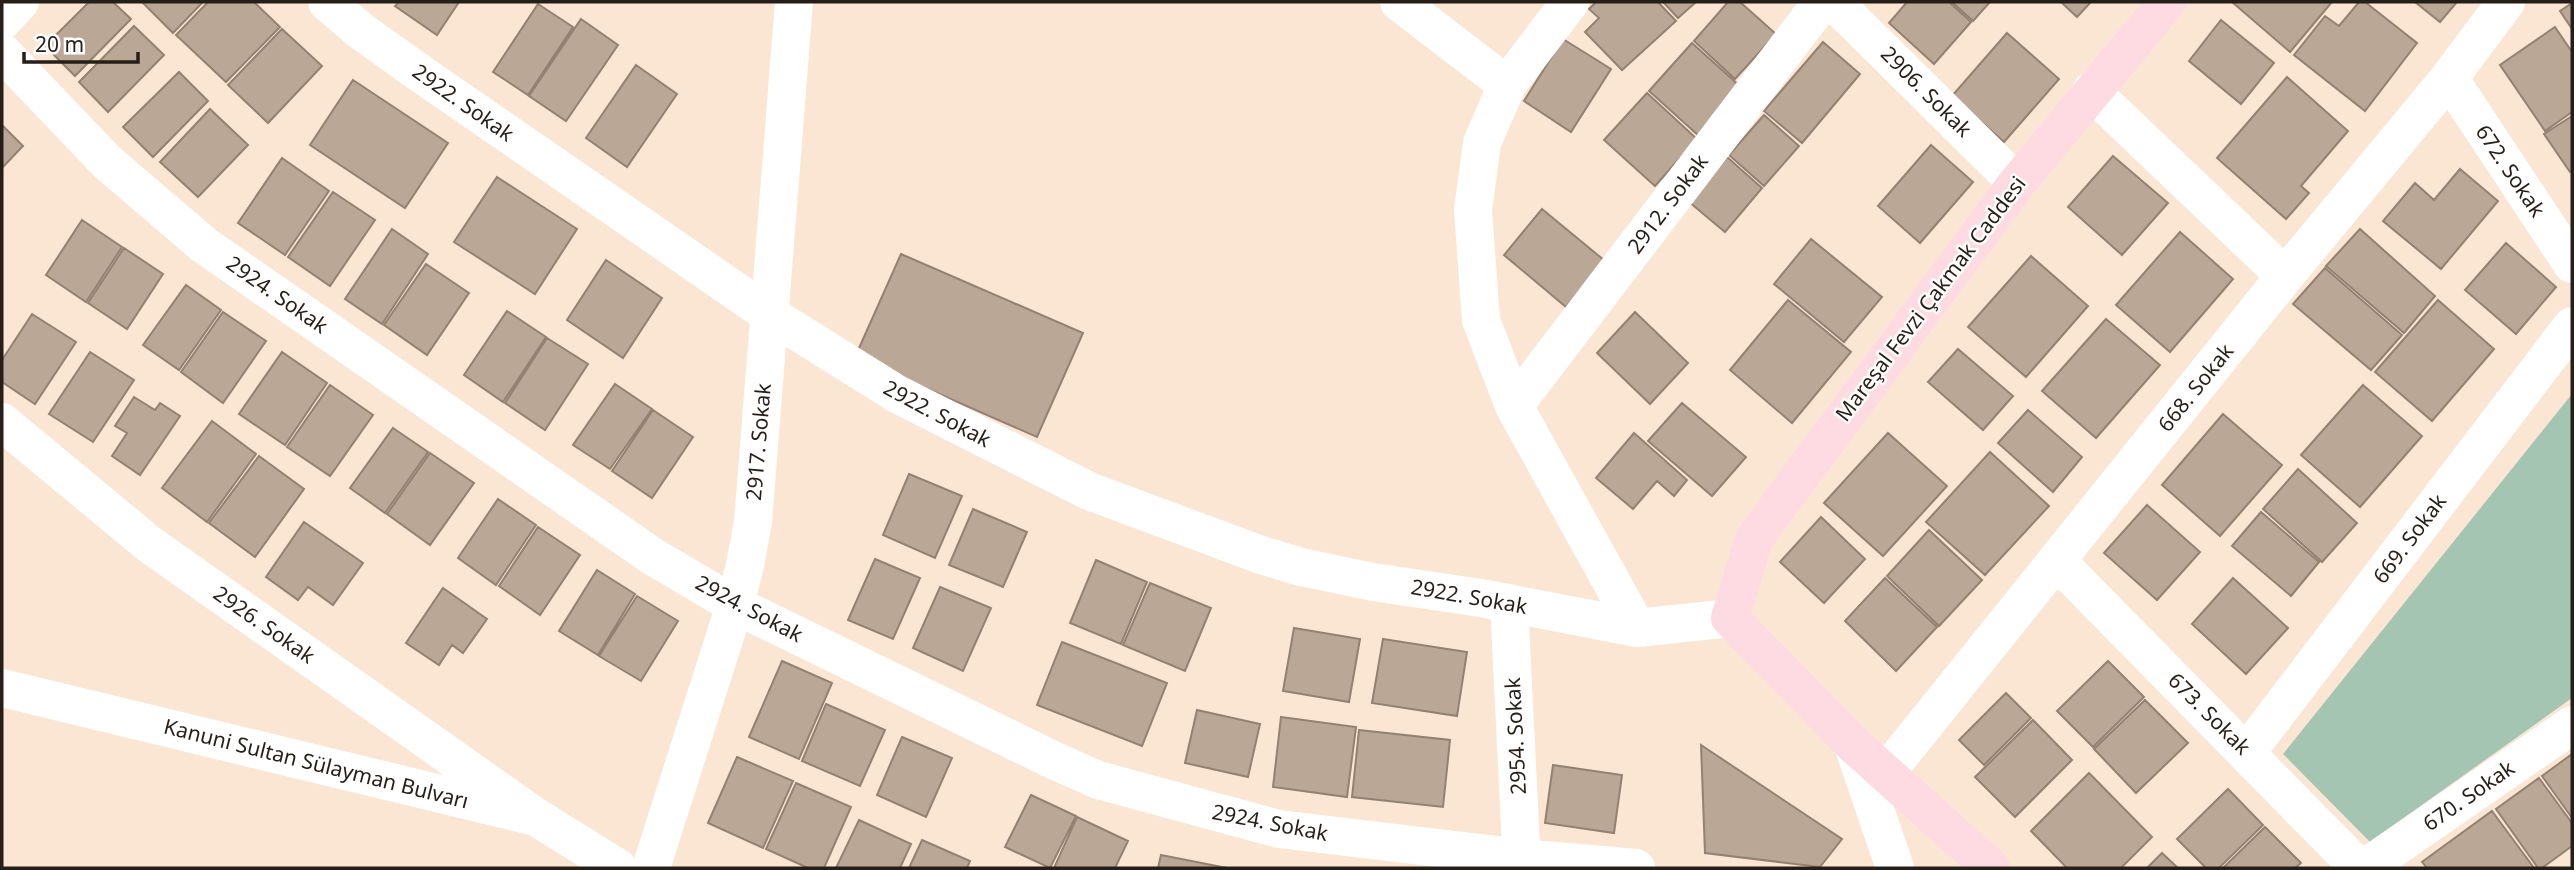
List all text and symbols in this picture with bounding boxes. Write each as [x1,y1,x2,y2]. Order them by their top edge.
scale bar [24,21,138,65]
text: 20 m [35,30,84,58]
street label: 2906. Sokak [1875,40,1979,143]
street label: 2922. Sokak [407,57,520,148]
street label: 672. Sokak [2470,119,2552,223]
street label: 2912. Sokak [1621,147,1714,259]
street label: Mareşal Fevzi Çakmak Caddesi [1829,170,2032,427]
street label: 2924. Sokak [221,249,334,340]
street label: 668. Sokak [2151,337,2240,437]
street label: 2922. Sokak [879,373,997,453]
street label: 2917. Sokak [739,381,777,502]
street label: 669. Sokak [2366,487,2453,589]
street label: 2924. Sokak [691,568,809,648]
street label: 2922. Sokak [1409,572,1530,620]
street label: 2926. Sokak [208,579,321,670]
street label: 673. Sokak [2162,666,2257,761]
street label: 2954. Sokak [1498,676,1532,796]
street label: Kanuni Sultan Sülayman Bulvarı [161,712,472,814]
street label: 670. Sokak [2417,753,2520,837]
street label: 2924. Sokak [1210,797,1331,847]

